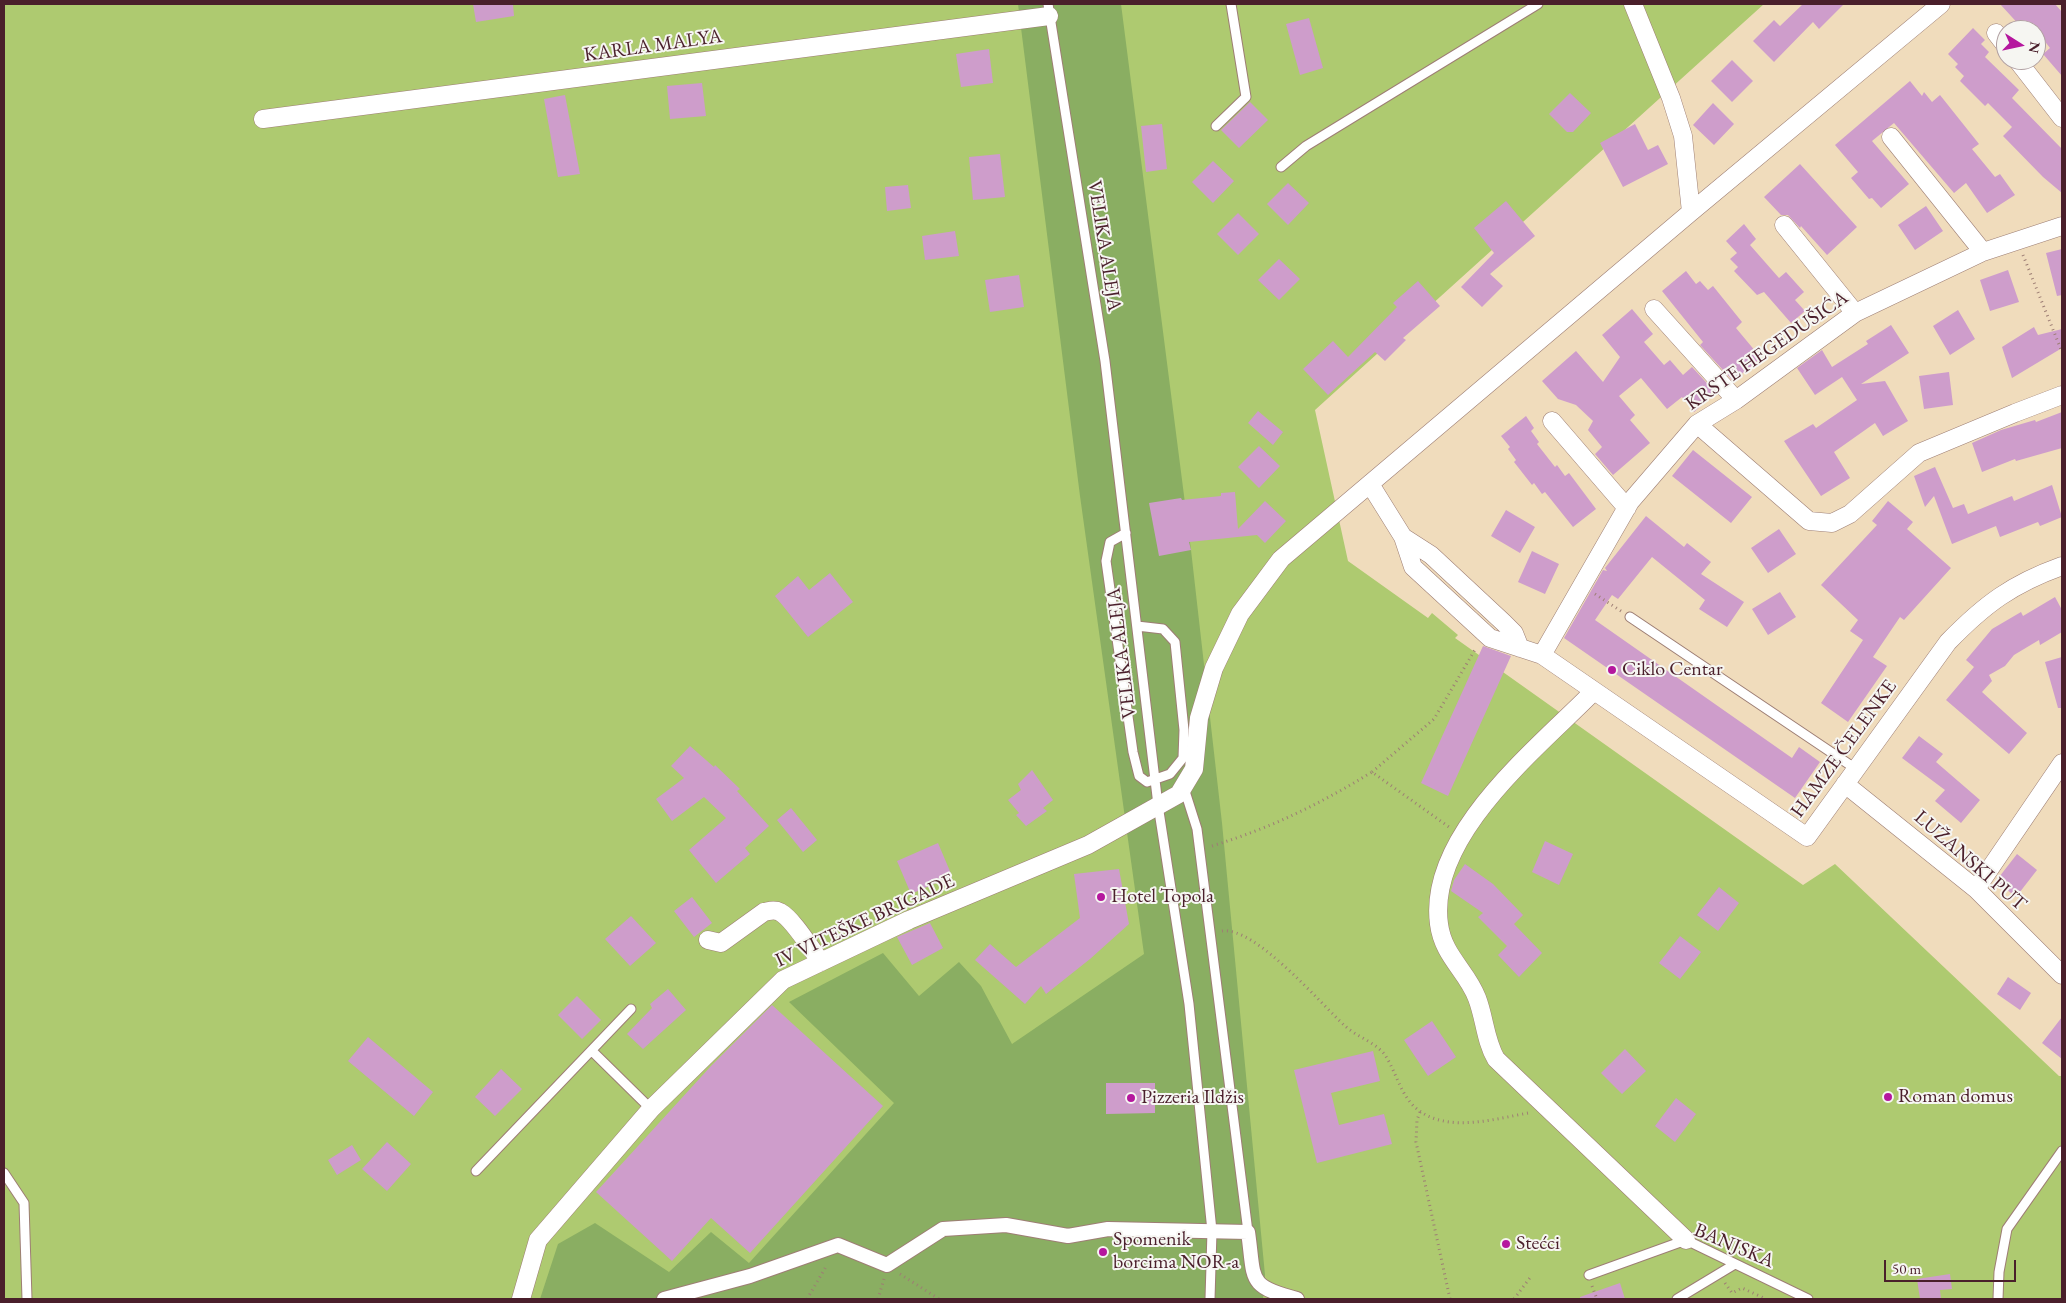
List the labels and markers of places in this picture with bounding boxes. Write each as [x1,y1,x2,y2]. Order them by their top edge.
place label: Ciklo Centar [1622,658,1723,682]
marker: Ciklo Centar [1606,664,1618,676]
place label: Hotel Topola [1111,885,1214,909]
marker: Hotel Topola [1095,891,1107,903]
place label: Roman domus [1898,1085,2013,1109]
place label: Pizzeria Ildžis [1141,1086,1244,1110]
marker: Roman domus [1882,1091,1894,1103]
marker: Pizzeria Ildžis [1125,1092,1137,1104]
place label: Spomenik borcima NOR-a [1113,1228,1239,1275]
place label: Stećci [1516,1232,1560,1256]
marker: Stećci [1500,1238,1512,1250]
marker: Spomenik borcima NOR-a [1097,1246,1109,1258]

